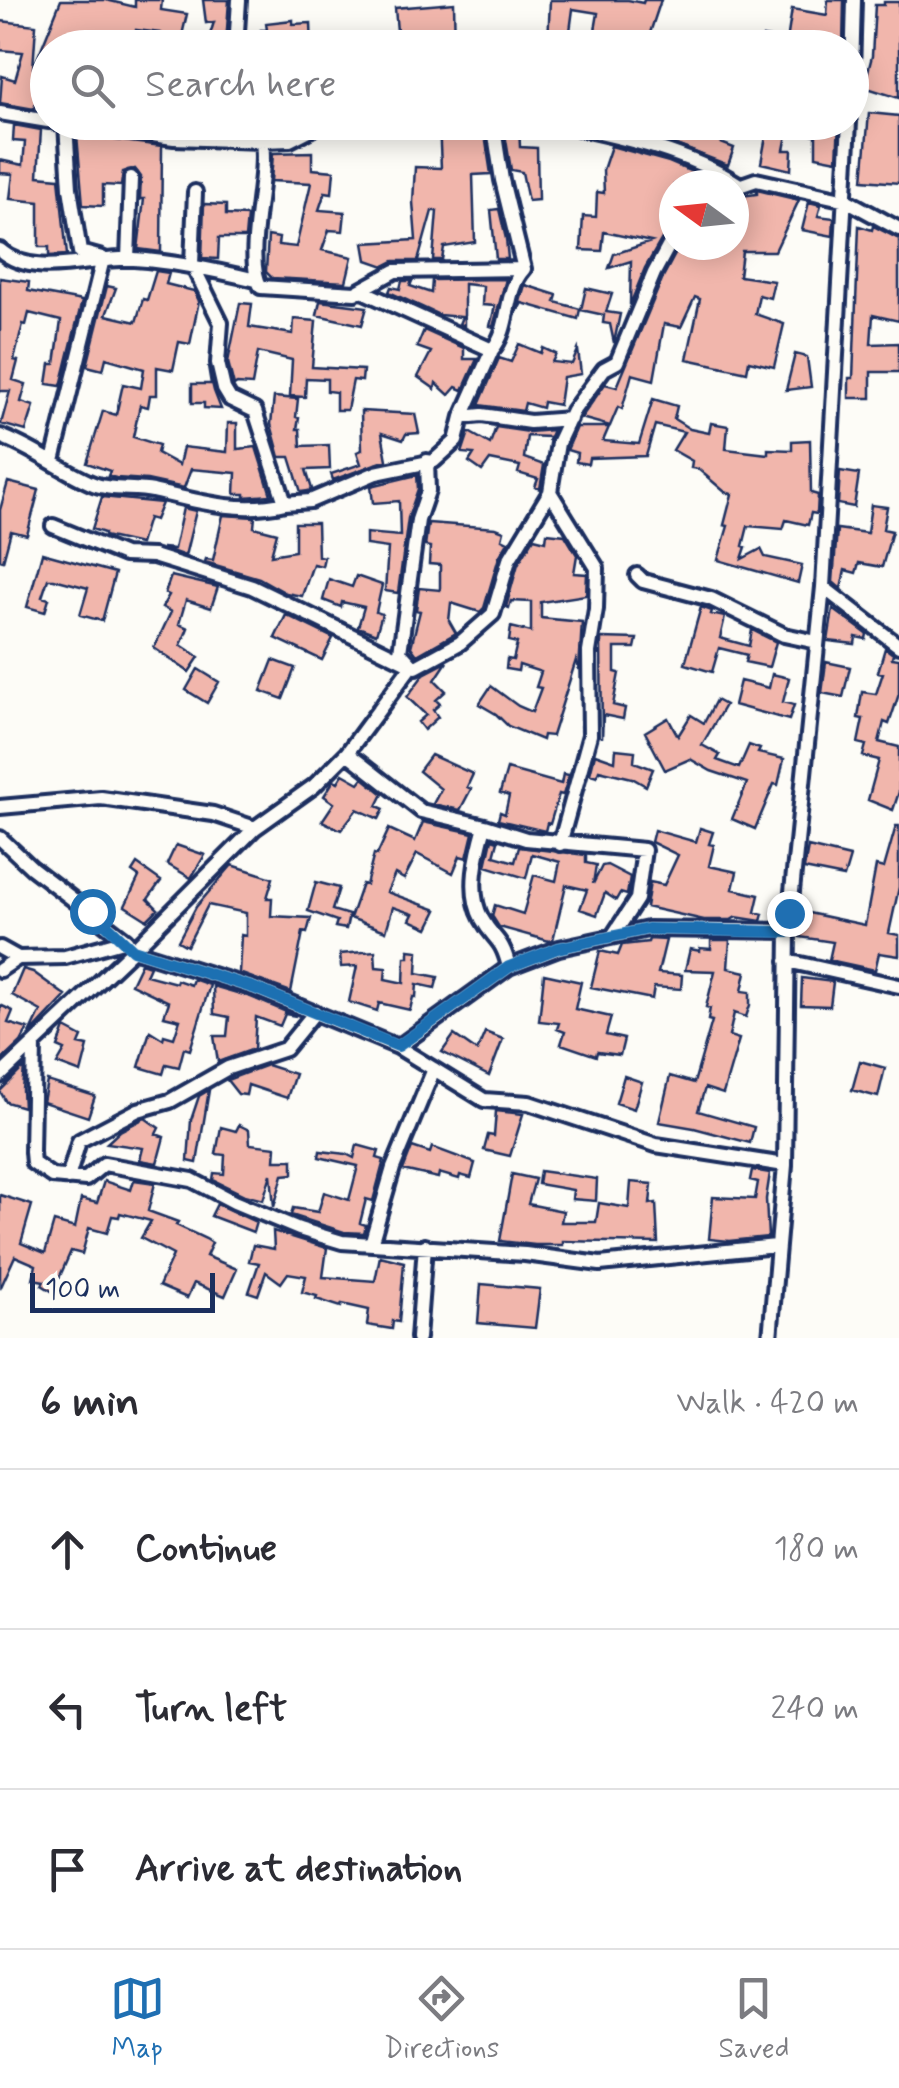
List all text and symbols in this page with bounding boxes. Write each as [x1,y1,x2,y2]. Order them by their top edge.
search box [30,30,869,140]
icon: search [65,58,120,113]
text: Search here [145,61,336,110]
north arrow [659,170,749,260]
route start [70,889,116,935]
route end [767,891,813,937]
scale bar [30,1268,215,1312]
text: 100 m [45,1272,120,1309]
text: 6 min [40,1376,139,1431]
text: Walk · 420 m [676,1382,859,1424]
icon: ahead [40,1522,95,1577]
text: Continue [135,1525,277,1574]
text: 180 m [774,1528,859,1570]
icon: left [40,1682,95,1737]
text: Turn left [135,1685,287,1734]
text: 240 m [771,1688,859,1730]
icon: arrive [40,1842,95,1897]
text: Arrive at destination [135,1845,462,1894]
tab: Map [110,1971,165,2068]
tab: Directions [384,1971,499,2068]
tab: Saved [719,1971,789,2068]

